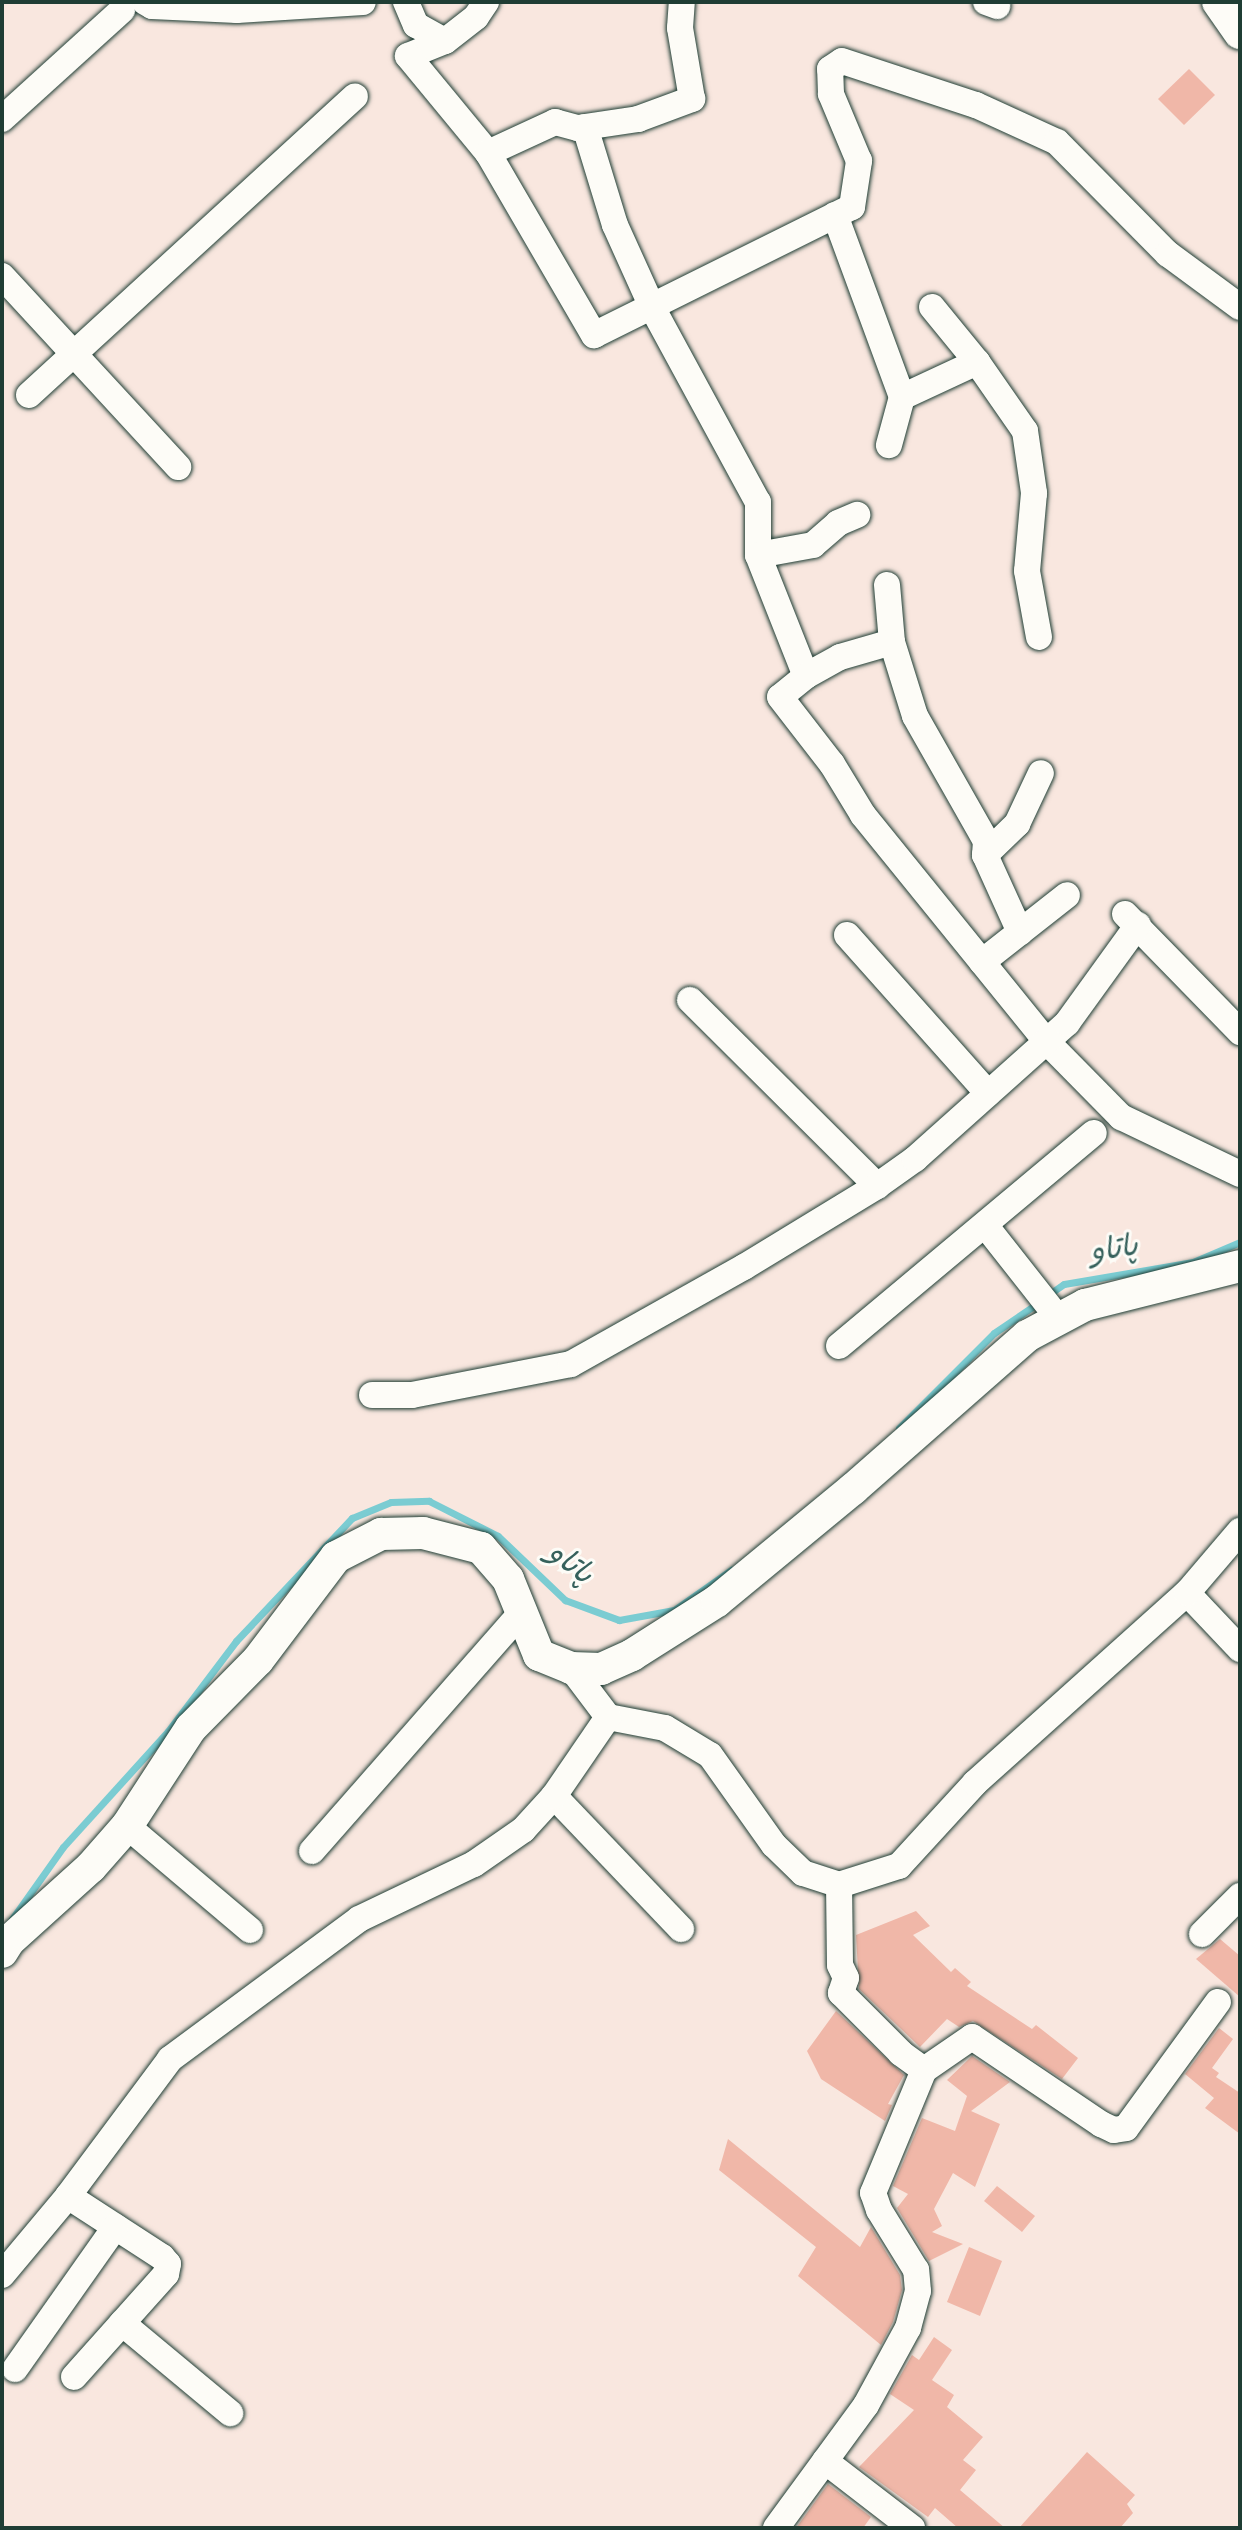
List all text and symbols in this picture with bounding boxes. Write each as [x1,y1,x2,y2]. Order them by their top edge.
water label: پاتاو [1088,1229,1140,1273]
water label: پاتاو [539,1536,599,1594]

